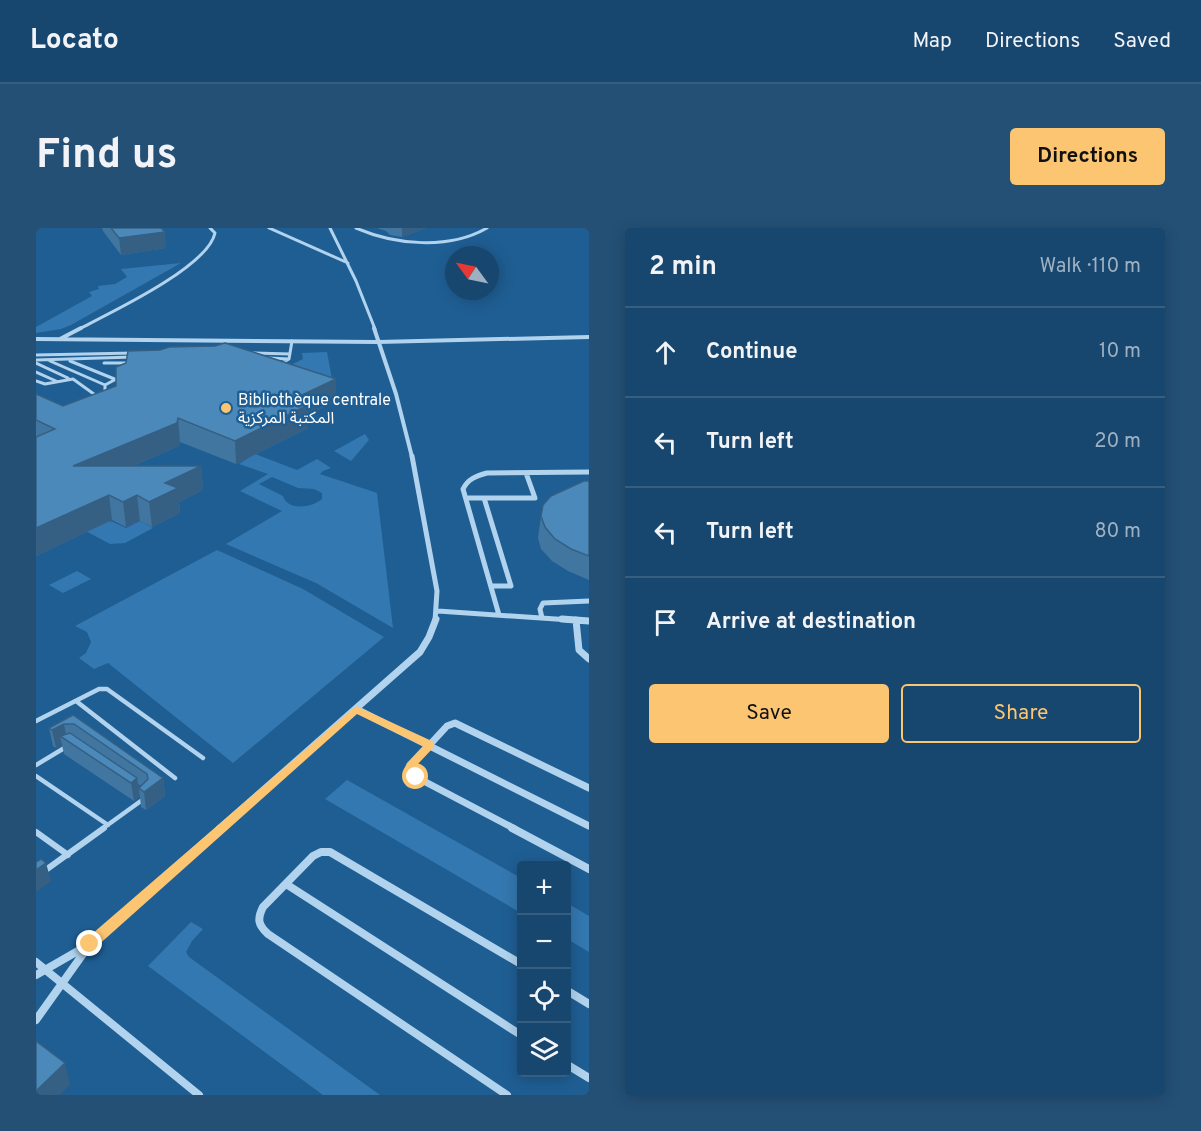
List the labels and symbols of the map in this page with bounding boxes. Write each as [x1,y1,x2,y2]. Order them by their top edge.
north arrow [445,246,499,300]
place label: Bibliothèque centrale المكتبة المركزية [238,391,391,429]
marker: Bibliothèque centrale المكتبة المركزية [219,401,233,415]
route start [402,763,428,789]
route end [76,930,102,956]

